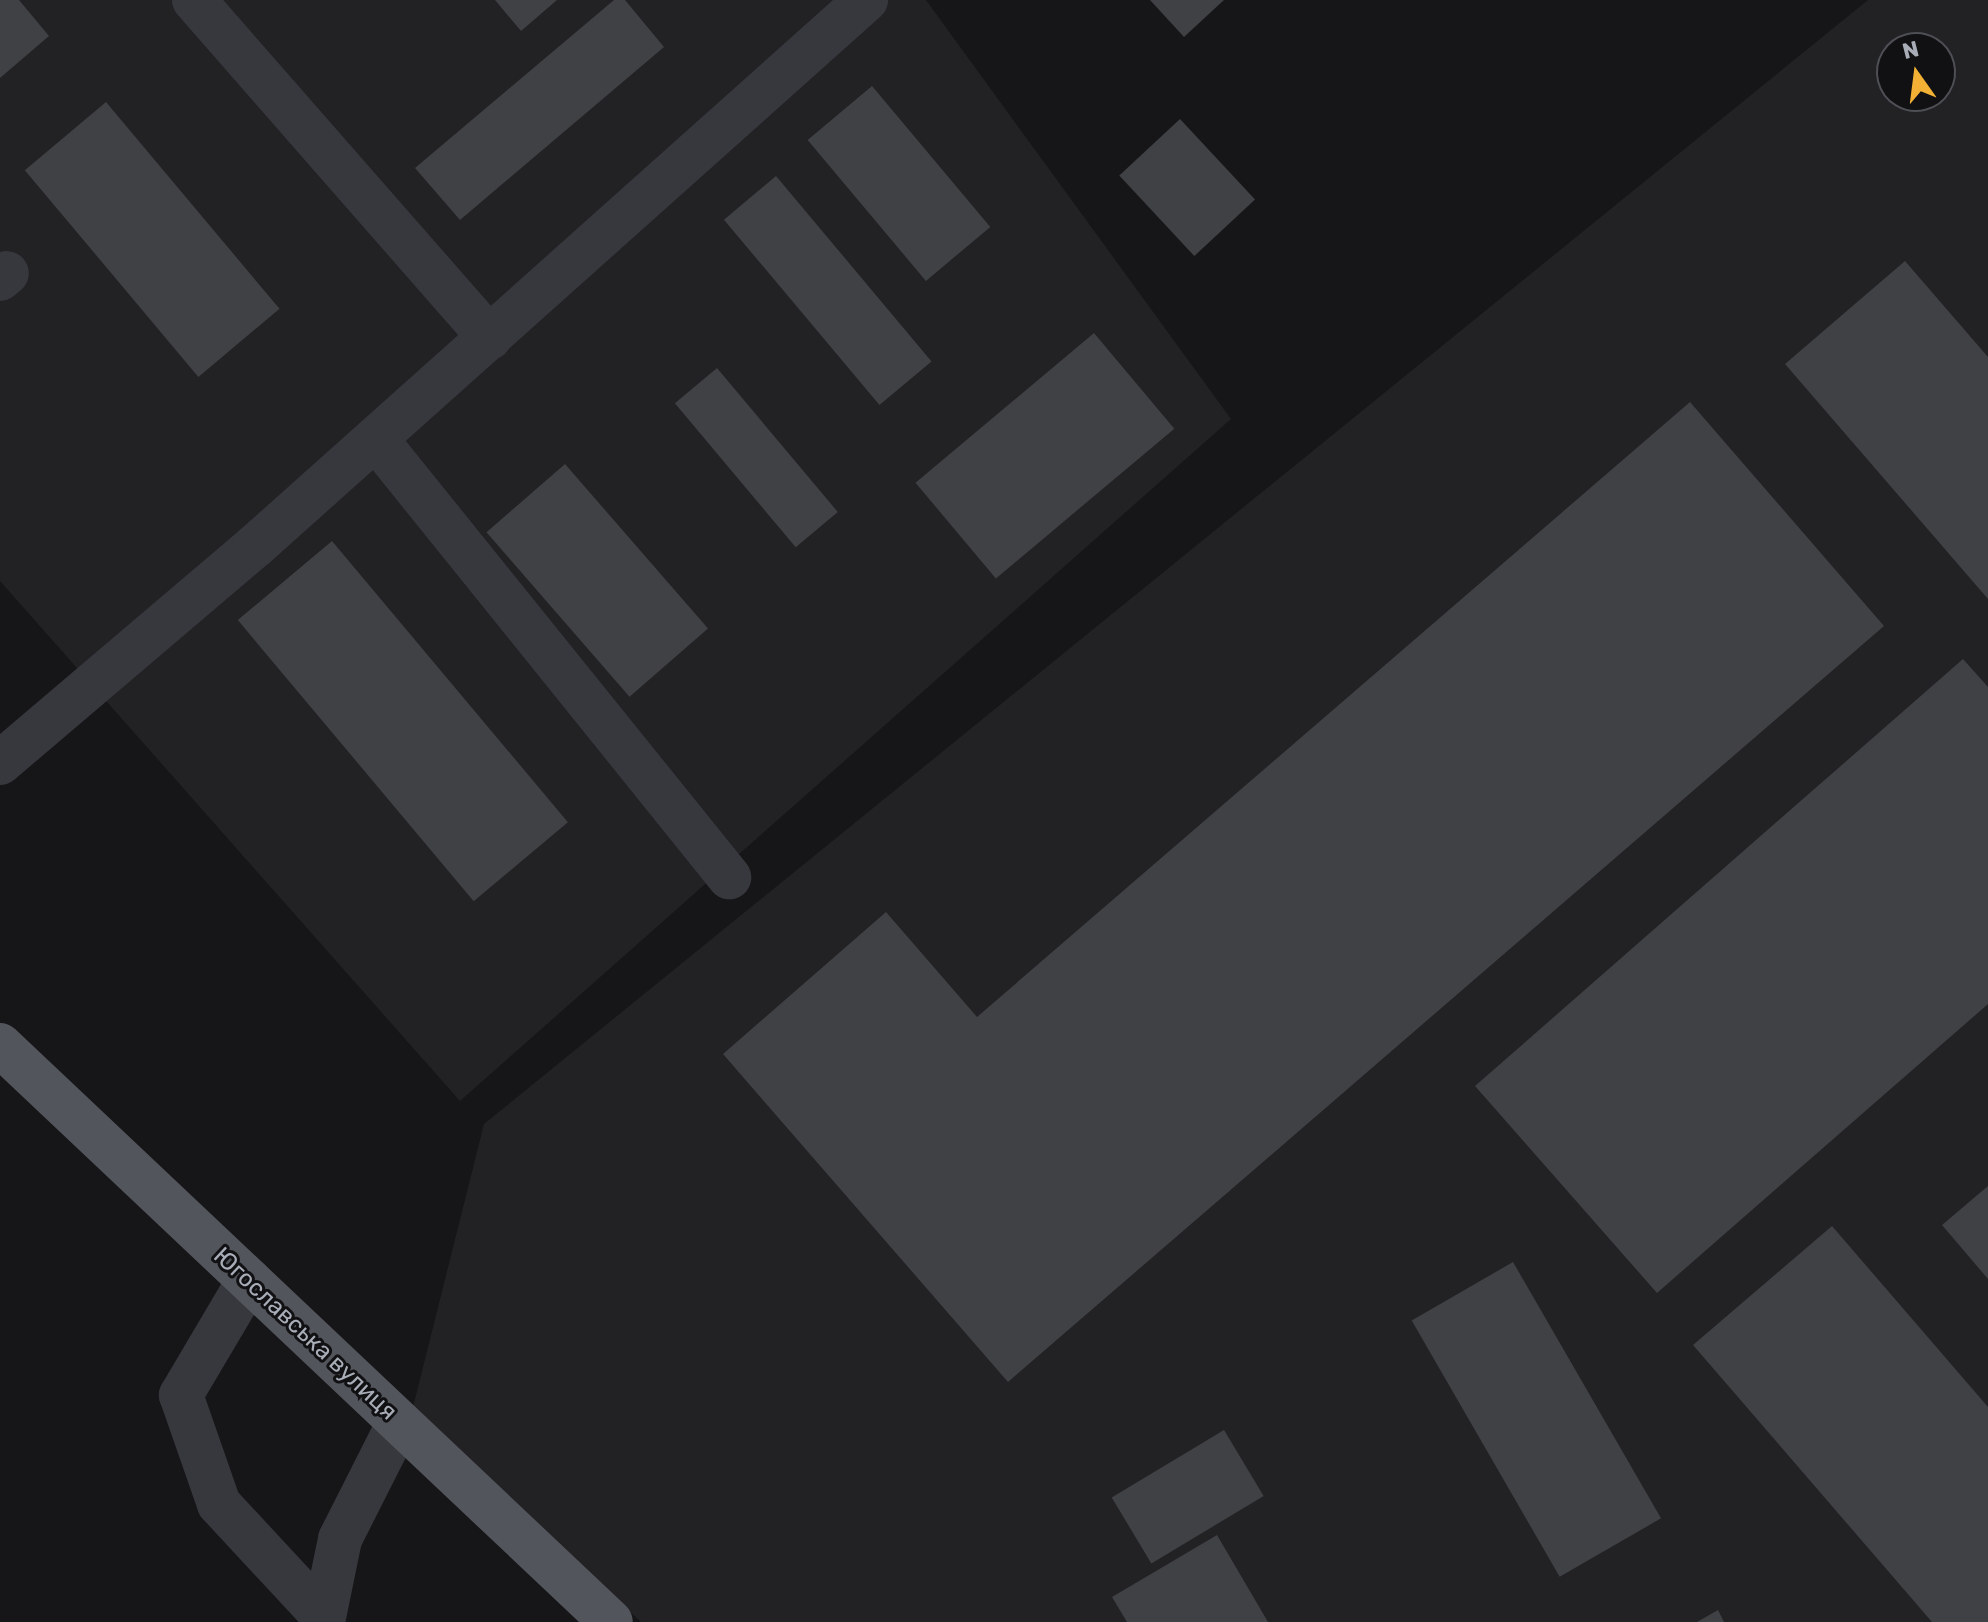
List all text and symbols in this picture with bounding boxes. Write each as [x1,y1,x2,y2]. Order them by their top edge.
north arrow [1876,32,1956,112]
text: N [1900,35,1921,65]
street label: Югославська вулиця [207,1242,403,1426]

